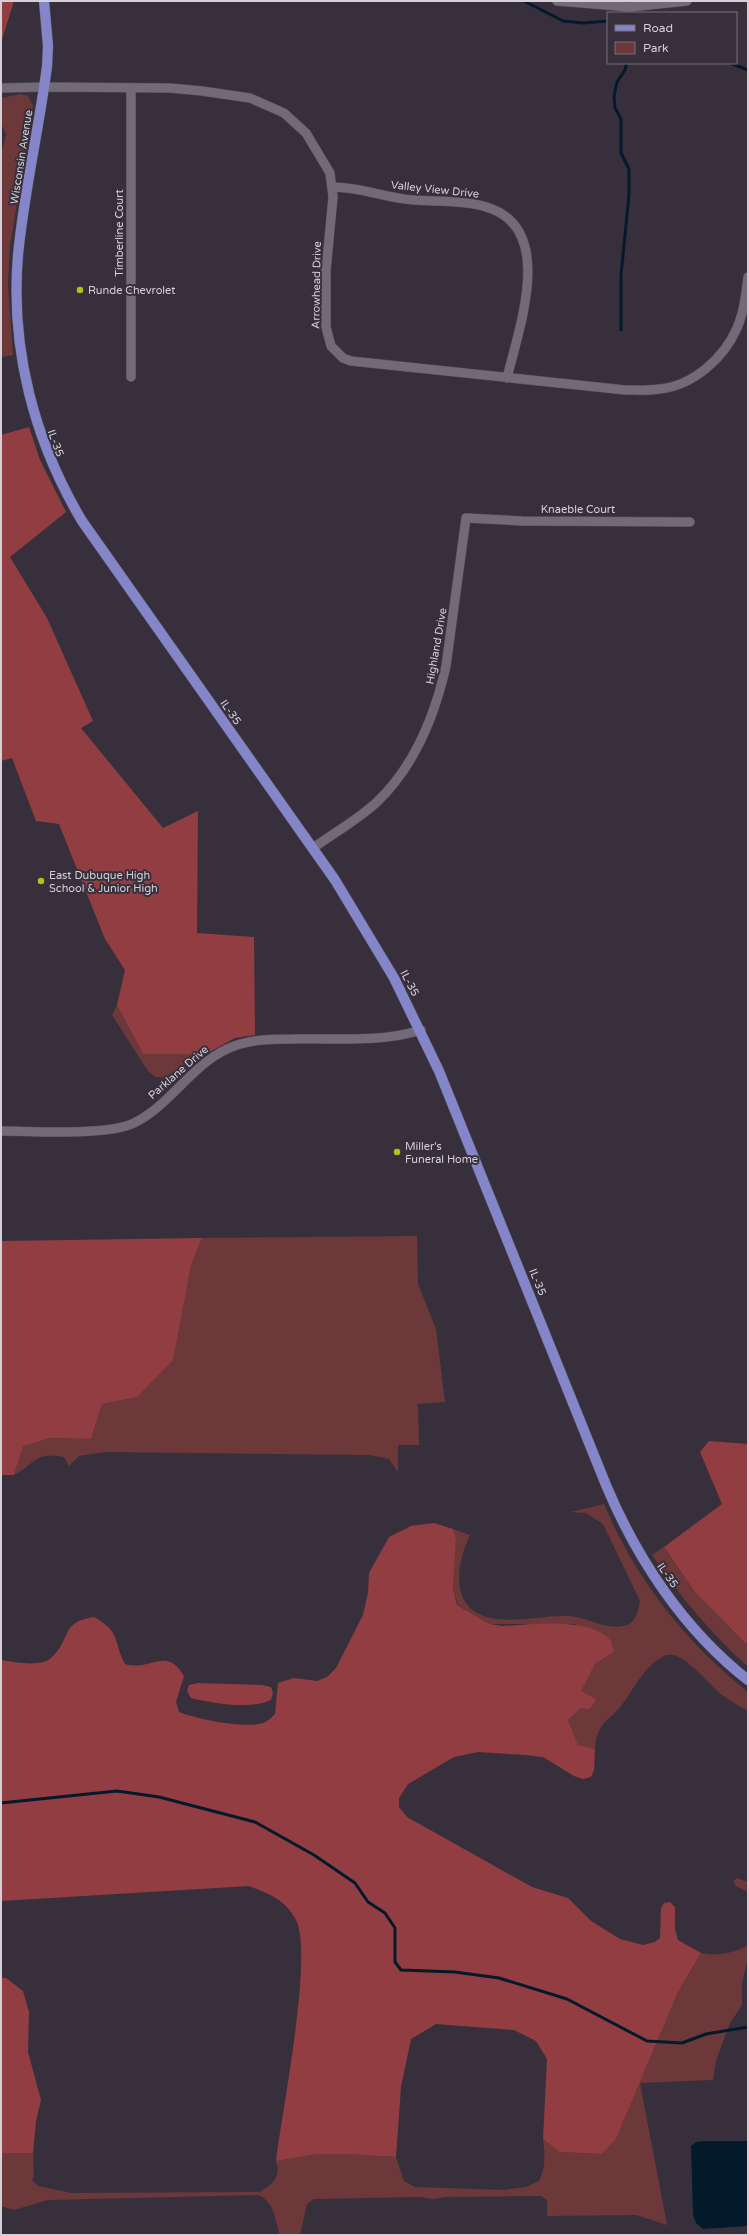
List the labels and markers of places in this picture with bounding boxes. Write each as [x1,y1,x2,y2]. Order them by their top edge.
place label: Runde Chevrolet [88,284,176,297]
marker: Runde Chevrolet [75,285,85,295]
place label: East Dubuque High School & Junior High [49,869,158,895]
marker: East Dubuque High School & Junior High [36,876,46,886]
place label: Miller's Funeral Home [405,1140,478,1166]
marker: Miller's Funeral Home [392,1147,402,1157]

